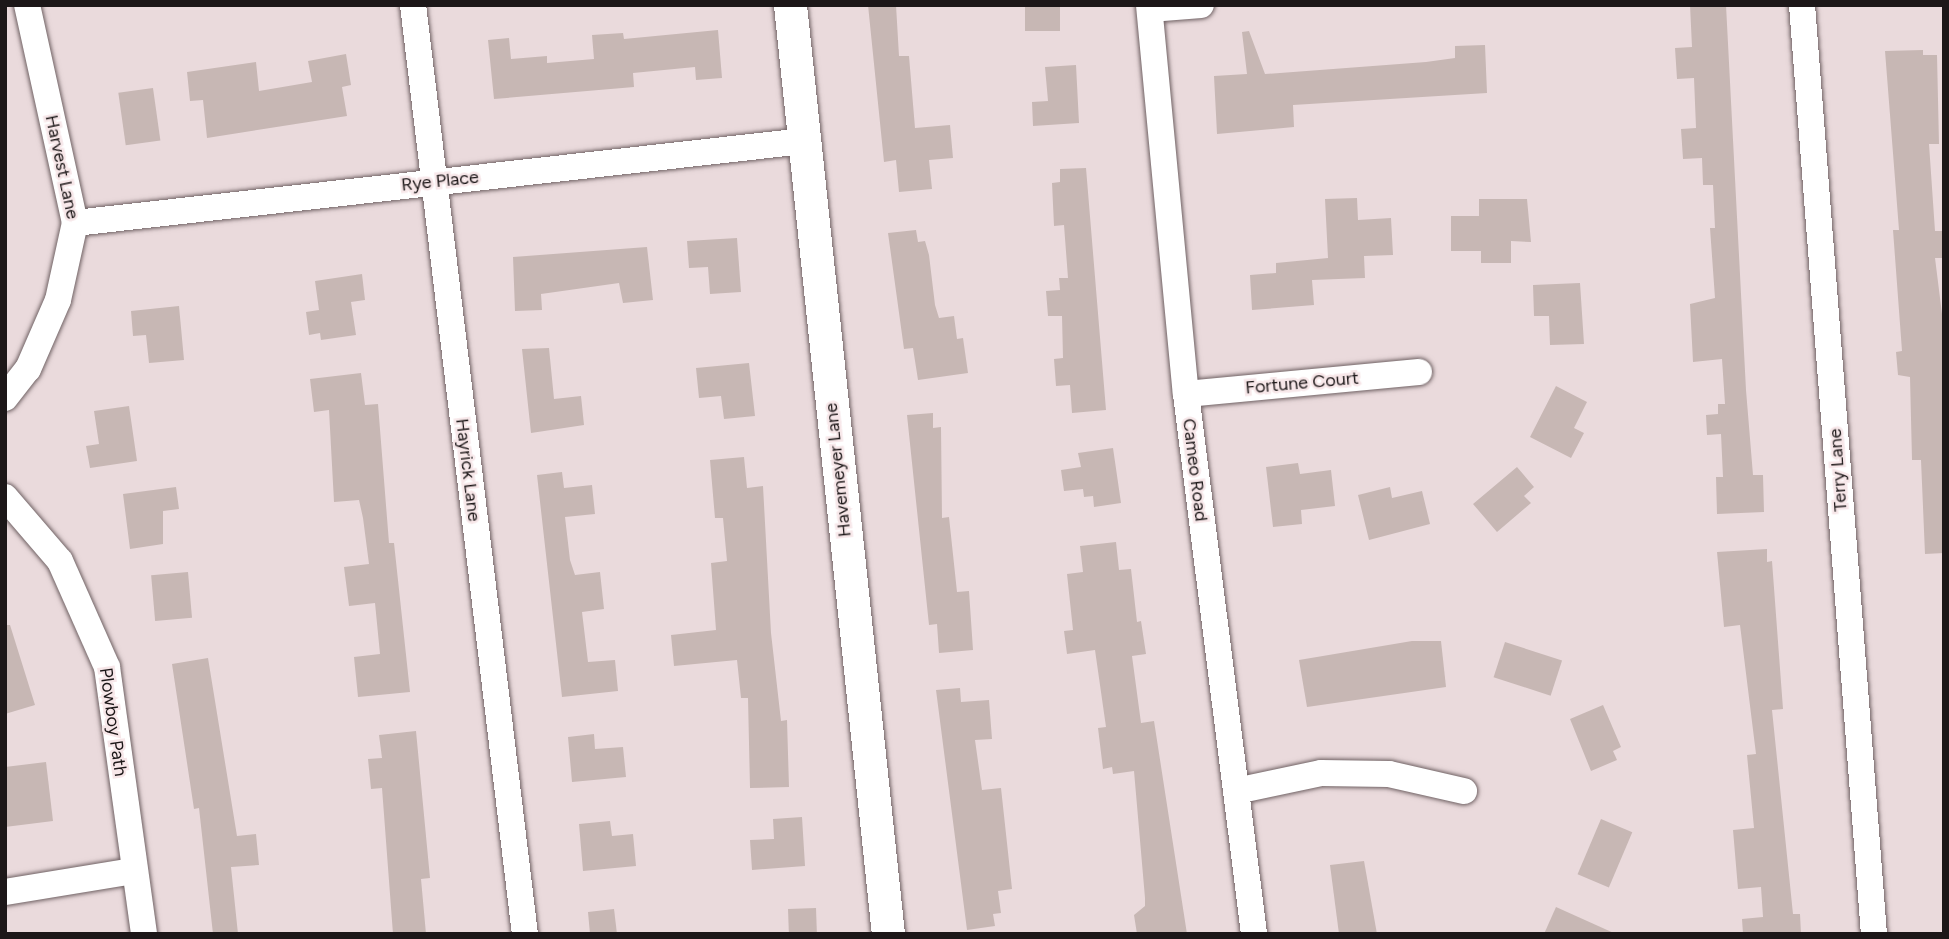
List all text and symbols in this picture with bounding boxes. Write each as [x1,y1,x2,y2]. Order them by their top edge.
street label: Harvest Lane [40,113,84,221]
street label: Rye Place [400,166,480,196]
street label: Fortune Court [1244,367,1360,399]
street label: Havemeyer Lane [820,402,856,538]
street label: Hayrick Lane [451,417,485,523]
street label: Cameo Road [1178,417,1212,523]
street label: Terry Lane [1824,428,1852,512]
street label: Plowboy Path [95,666,131,778]

